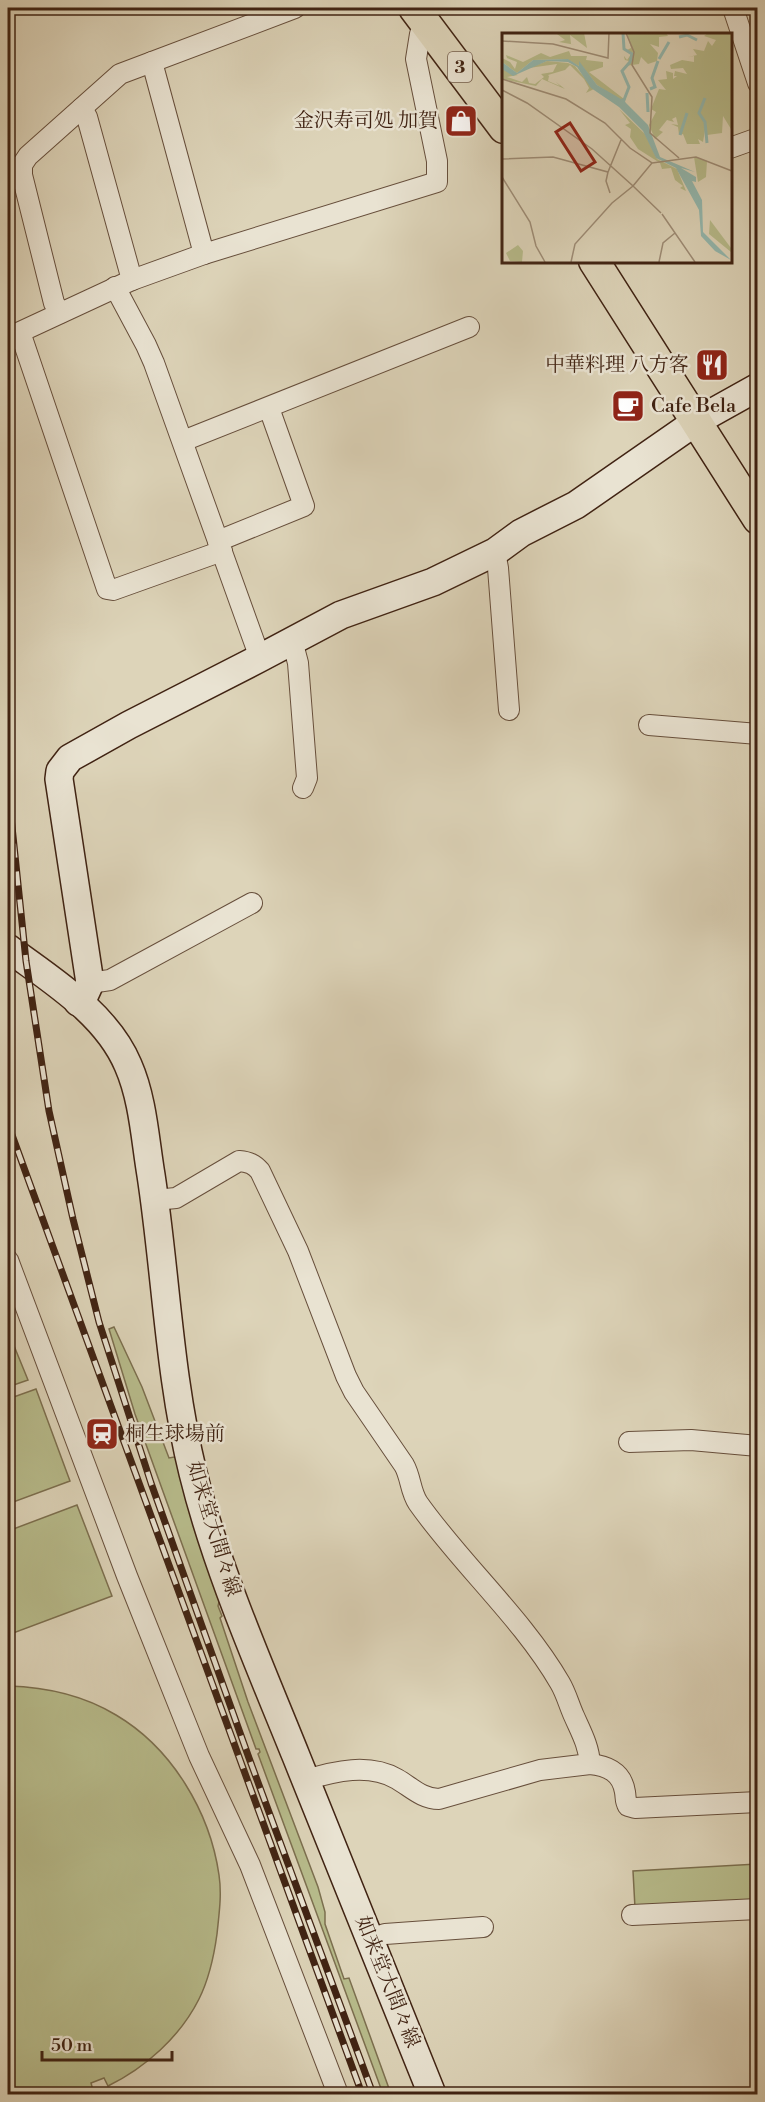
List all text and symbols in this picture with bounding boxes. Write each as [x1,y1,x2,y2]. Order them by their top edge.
inset map [502,33,732,262]
road number: 3 [448,52,472,82]
shop icon: 金沢寿司処 加賀 [443,103,479,139]
place label: 金沢寿司処 加賀 [294,109,438,134]
restaurant icon: 中華料理 八方客 [694,347,730,383]
place label: 中華料理 八方客 [545,353,689,378]
cafe icon: Cafe Bela [610,388,646,424]
place label: Cafe Bela [651,394,737,419]
station icon: 桐生球場前 [84,1416,120,1452]
place label: 桐生球場前 [125,1422,225,1447]
street label: 如来堂大間々線 [181,1458,245,1600]
street label: 如来堂大間々線 [349,1912,425,2052]
scale bar [42,2024,172,2062]
text: 50 m [51,2034,93,2057]

